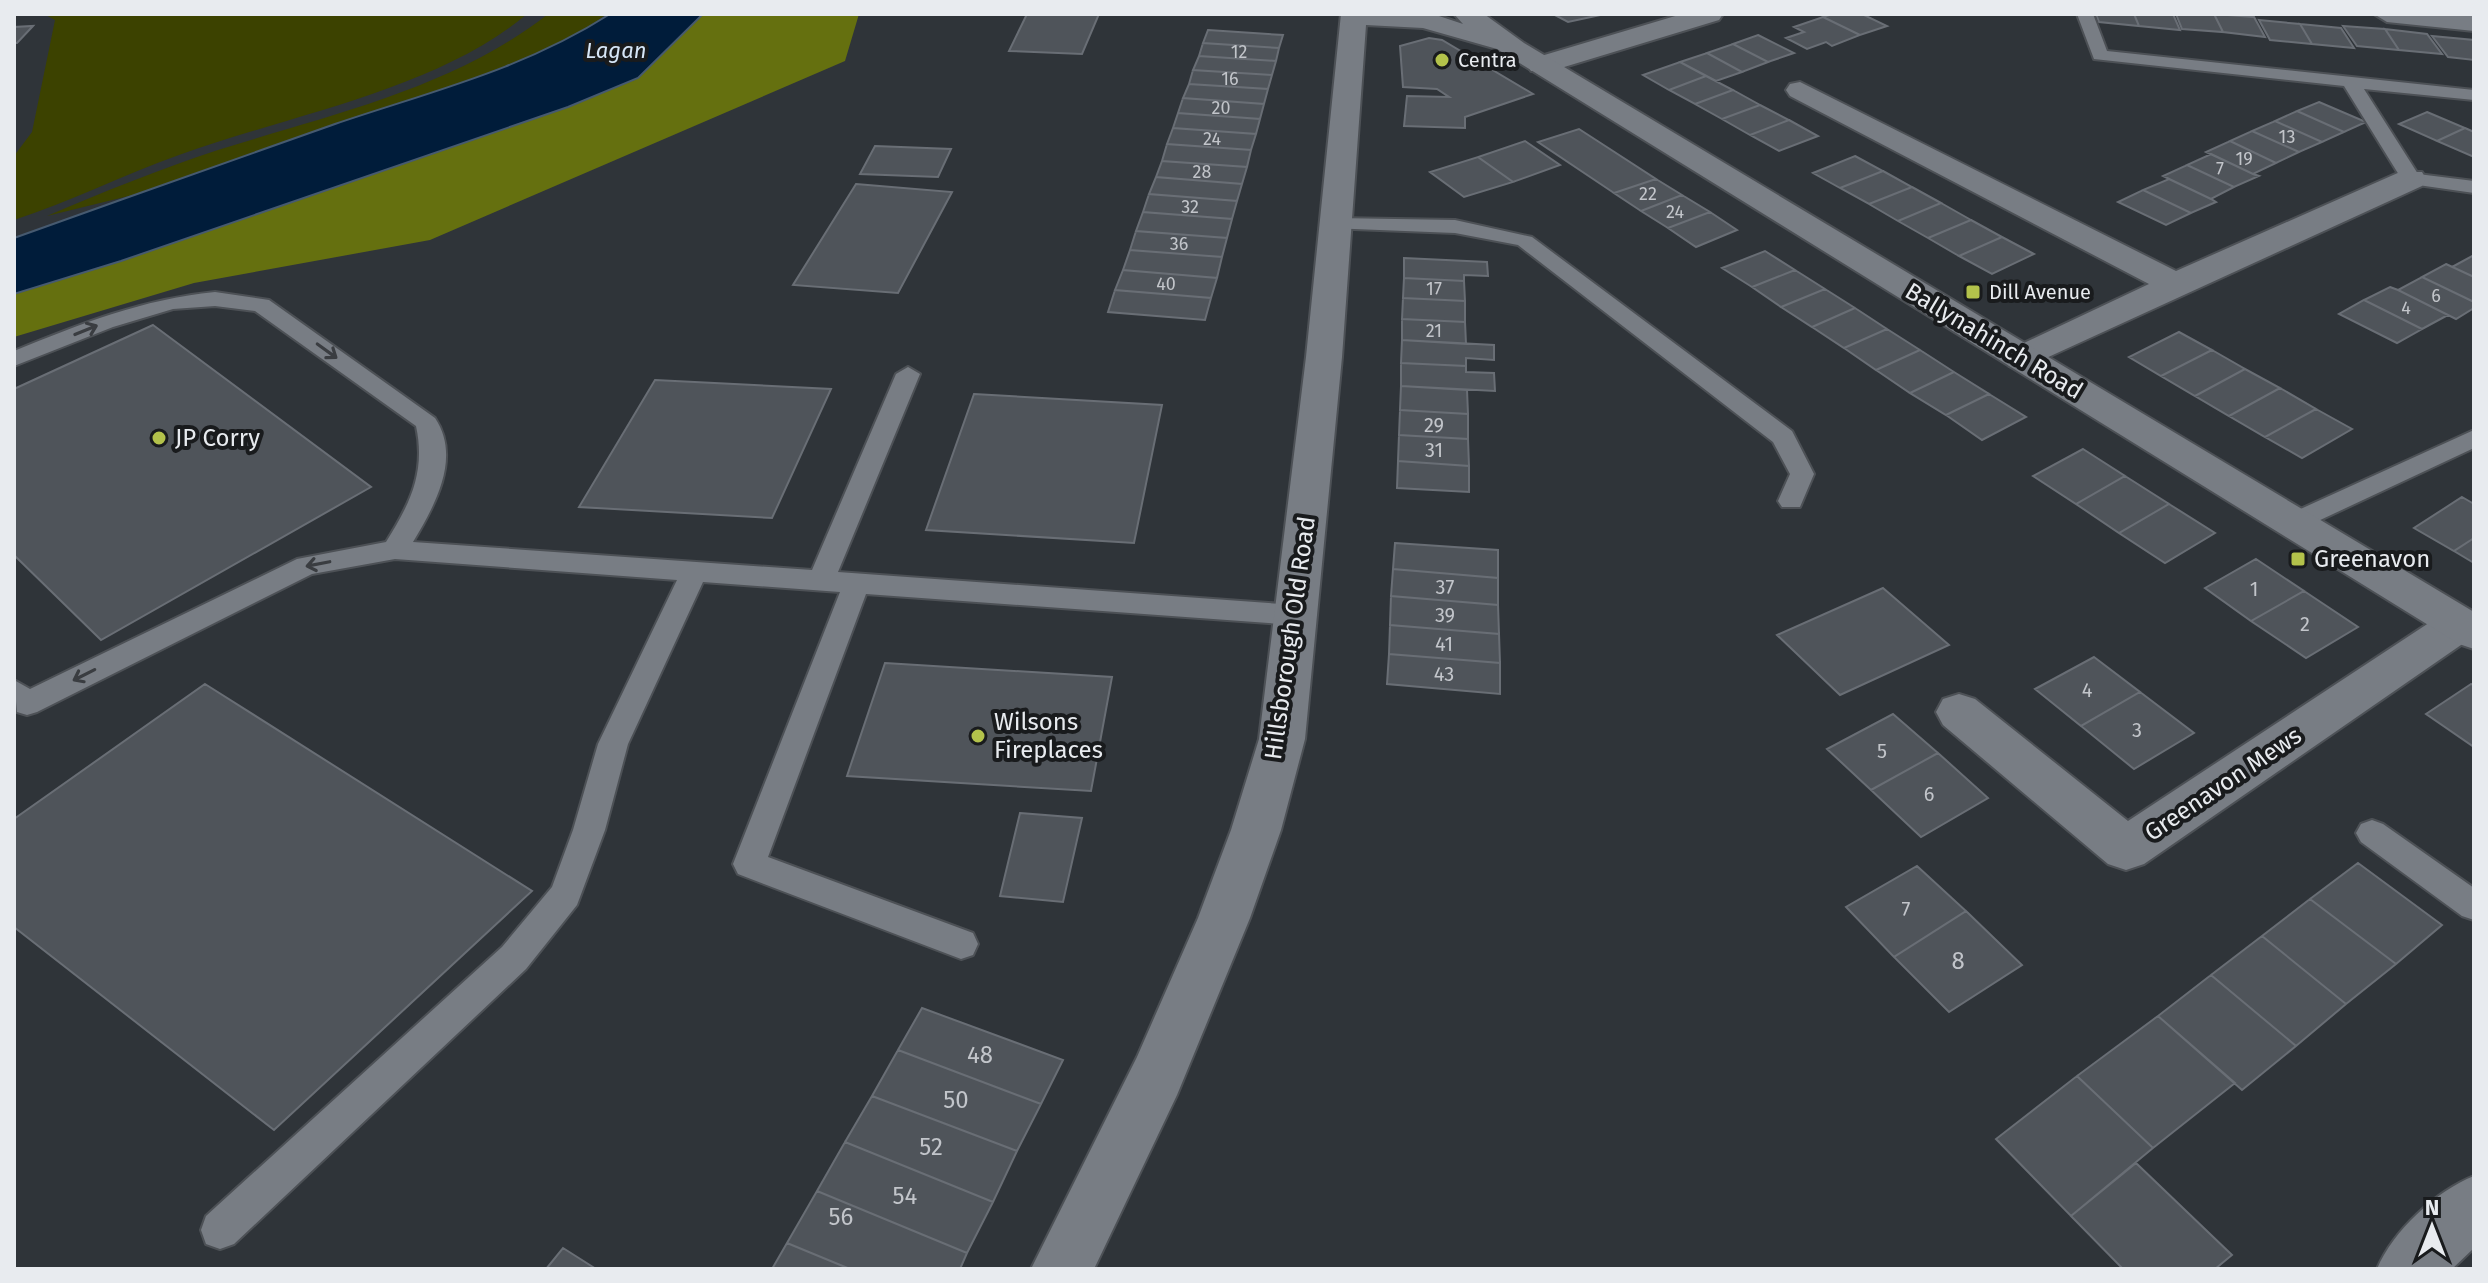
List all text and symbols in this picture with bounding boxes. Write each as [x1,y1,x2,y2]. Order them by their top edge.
water label: Lagan [586,37,646,64]
house number: 12 [1231,41,1247,63]
place label: Centra [1458,48,1517,72]
marker: Centra [1433,51,1451,69]
house number: 16 [1221,68,1239,90]
house number: 20 [1212,97,1230,119]
house number: 13 [2279,126,2295,148]
house number: 24 [1203,128,1221,150]
house number: 19 [2235,148,2253,170]
house number: 7 [2216,158,2224,180]
house number: 28 [1193,161,1211,183]
house number: 22 [1639,183,1657,205]
house number: 32 [1181,196,1199,218]
house number: 24 [1666,201,1684,223]
house number: 36 [1170,233,1188,255]
house number: 40 [1156,273,1176,295]
street label: Ballynahinch Road [1900,277,2088,405]
house number: 17 [1426,278,1442,300]
place label: Dill Avenue [1989,280,2091,304]
marker: Dill Avenue [1964,283,1982,301]
house number: 6 [2431,285,2441,307]
house number: 4 [2401,297,2411,319]
house number: 21 [1426,320,1442,342]
one-way arrow [73,322,98,336]
one-way arrow [315,343,337,359]
house number: 29 [1424,413,1444,437]
place label: JP Corry [175,424,260,452]
marker: JP Corry [150,429,168,447]
house number: 31 [1425,438,1443,462]
street label: Hillsborough Old Road [1259,514,1321,762]
place label: Greenavon [2314,545,2430,573]
marker: Greenavon [2289,550,2307,568]
one-way arrow [306,557,332,572]
house number: 37 [1436,575,1454,599]
house number: 1 [2250,577,2258,601]
house number: 39 [1435,603,1455,627]
house number: 2 [2300,612,2310,636]
house number: 41 [1435,632,1453,656]
house number: 43 [1434,662,1454,686]
one-way arrow [73,668,97,684]
house number: 4 [2082,678,2093,702]
place label: Wilsons Fireplaces [994,708,1103,764]
house number: 3 [2132,718,2142,742]
street label: Greenavon Mews [2139,721,2307,847]
marker: Wilsons Fireplaces [969,727,987,745]
house number: 5 [1877,739,1887,763]
house number: 6 [1924,782,1934,806]
house number: 7 [1902,897,1911,921]
house number: 8 [1951,947,1965,975]
house number: 48 [967,1041,993,1069]
house number: 50 [943,1086,969,1114]
house number: 52 [919,1133,943,1161]
house number: 54 [893,1182,918,1210]
north arrow [2392,1187,2472,1267]
text: N [2425,1194,2439,1221]
house number: 56 [829,1203,853,1231]

